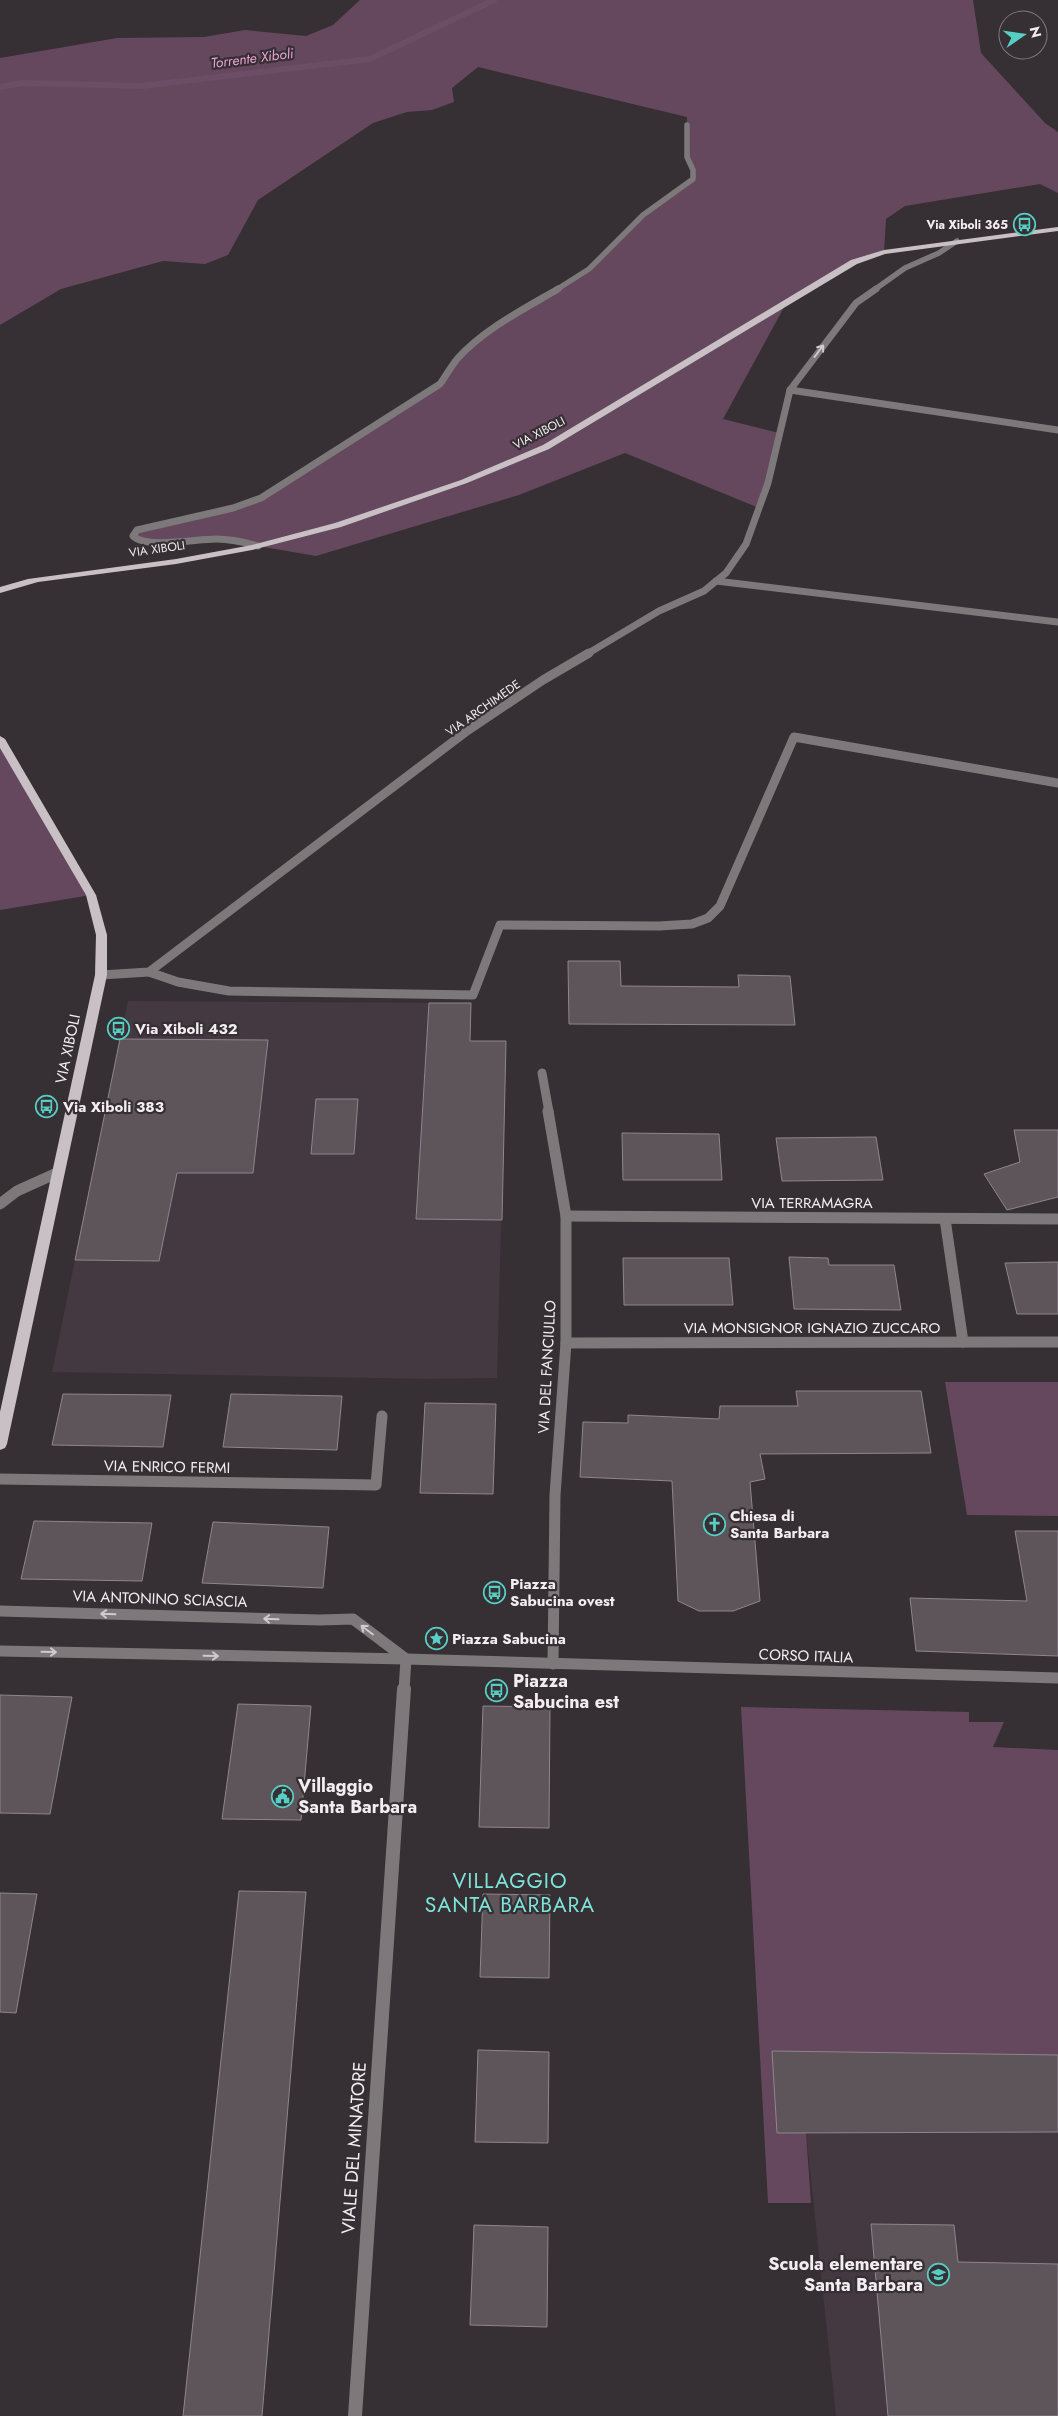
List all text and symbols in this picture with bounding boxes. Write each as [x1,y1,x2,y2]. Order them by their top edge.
north arrow [998,10,1048,60]
text: N [1025,24,1047,40]
water label: Torrente Xiboli [210,43,295,73]
bus stop icon: Via Xiboli 365 [1012,213,1036,237]
place label: Via Xiboli 365 [925,216,1008,234]
one-way arrow [814,345,825,358]
street label: VIA XIBOLI [510,412,568,454]
street label: VIA XIBOLI [128,536,186,562]
street label: VIA ARCHIMEDE [442,675,524,741]
street label: VIA XIBOLI [50,1012,86,1086]
bus stop icon: Via Xiboli 432 [107,1017,131,1041]
place label: Via Xiboli 432 [134,1018,238,1040]
bus stop icon: Via Xiboli 383 [35,1095,59,1119]
place label: Via Xiboli 383 [62,1096,164,1118]
street label: VIA TERRAMAGRA [751,1192,873,1214]
street label: VIA DEL FANCIULLO [533,1299,561,1434]
street label: VIA MONSIGNOR IGNAZIO ZUCCARO [684,1317,940,1339]
street label: VIA ENRICO FERMI [104,1455,230,1479]
place label: Chiesa di Santa Barbara [730,1505,829,1544]
church icon: Chiesa di Santa Barbara [702,1513,726,1537]
place label: Piazza Sabucina ovest [510,1573,615,1612]
bus stop icon: Piazza Sabucina ovest [482,1581,506,1605]
street label: VIA ANTONINO SCIASCIA [72,1585,248,1613]
one-way arrow [101,1609,117,1619]
one-way arrow [263,1614,280,1624]
one-way arrow [360,1625,374,1635]
place icon: Piazza Sabucina [424,1627,448,1651]
place label: Piazza Sabucina [452,1628,566,1650]
street label: CORSO ITALIA [758,1643,854,1669]
one-way arrow [40,1647,56,1657]
one-way arrow [203,1651,219,1660]
place label: Piazza Sabucina est [513,1668,619,1715]
bus stop icon: Piazza Sabucina est [485,1679,509,1703]
place label: Villaggio Santa Barbara [297,1773,417,1820]
public building icon: Villaggio Santa Barbara [270,1784,294,1808]
district label: VILLAGGIO SANTA BARBARA [425,1866,595,1920]
street label: VIALE DEL MINATORE [335,2061,373,2235]
place label: Scuola elementare Santa Barbara [768,2251,923,2298]
school or university icon: Scuola elementare Santa Barbara [927,2262,951,2286]

